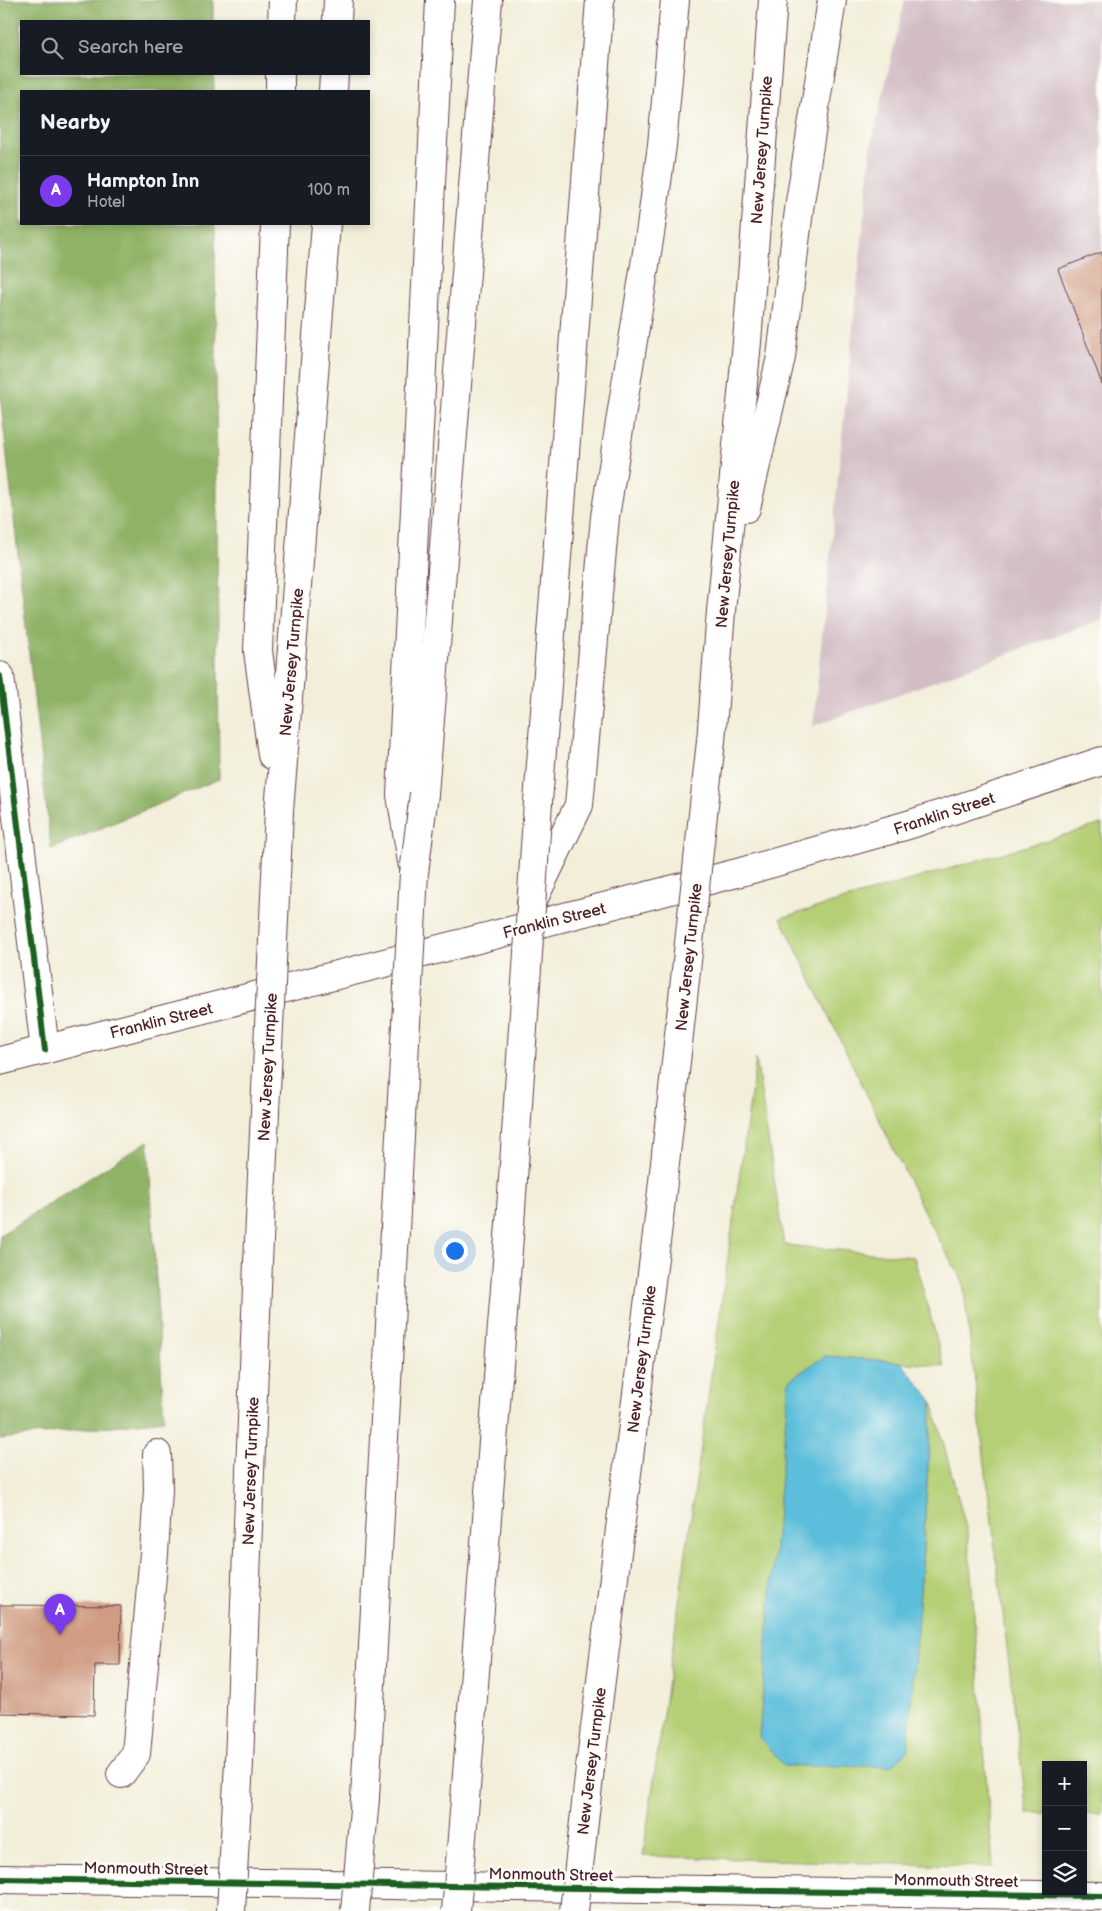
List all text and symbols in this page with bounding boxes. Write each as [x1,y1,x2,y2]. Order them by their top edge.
search box [20,20,370,75]
icon: search [38,34,66,62]
text: Search here [78,36,183,59]
street label: New Jersey Turnpike [748,75,777,225]
text: Nearby [40,110,110,135]
text: Hampton Inn [87,170,199,193]
text: A [51,181,61,200]
text: 100 m [307,181,350,200]
text: Hotel [87,193,125,212]
street label: New Jersey Turnpike [713,479,744,629]
street label: New Jersey Turnpike [277,587,308,737]
street label: Franklin Street [892,789,997,840]
street label: New Jersey Turnpike [672,882,707,1032]
street label: Franklin Street [501,899,608,943]
street label: New Jersey Turnpike [255,992,282,1142]
street label: Franklin Street [108,999,215,1043]
your location [442,1238,468,1264]
street label: New Jersey Turnpike [624,1284,661,1434]
street label: New Jersey Turnpike [239,1396,264,1546]
pin: A [44,1594,76,1635]
street label: New Jersey Turnpike [574,1686,611,1836]
map controls [1042,1761,1087,1896]
button: + [1042,1761,1087,1806]
button: − [1042,1806,1087,1851]
button: layers [1042,1851,1087,1896]
street label: Monmouth Street [83,1859,209,1880]
street label: Monmouth Street [488,1865,614,1886]
street label: Monmouth Street [893,1871,1019,1892]

